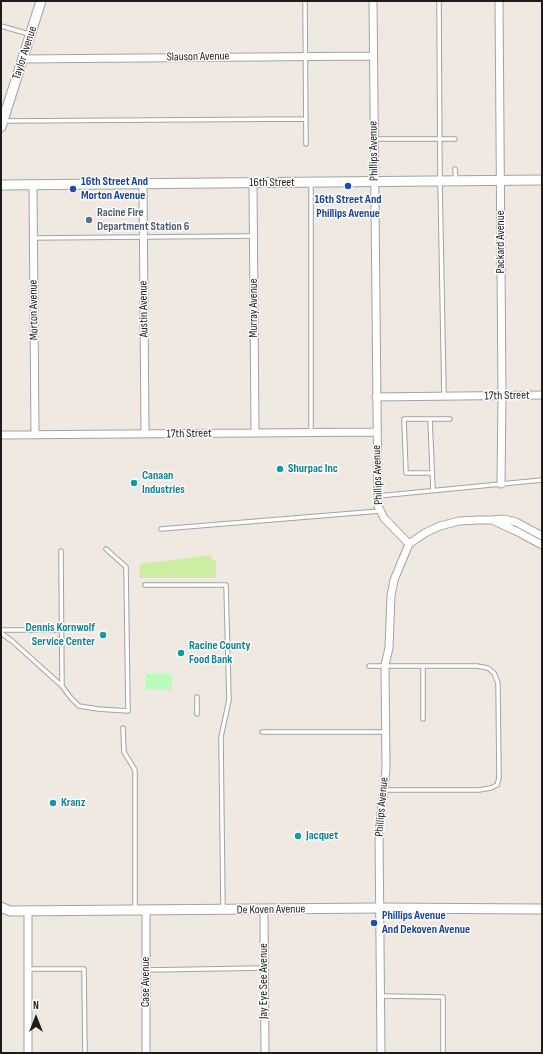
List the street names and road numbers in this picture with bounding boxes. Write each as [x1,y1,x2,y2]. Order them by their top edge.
street label: Taylor Avenue [10,25,40,81]
street label: Slauson Avenue [167,49,229,65]
street label: Phillips Avenue [366,121,382,181]
street label: 16th Street [249,176,295,190]
street label: Packard Avenue [494,210,508,274]
street label: Murray Avenue [247,278,261,338]
street label: Morton Avenue [26,280,42,340]
street label: Austin Avenue [136,281,152,337]
street label: 17th Street [484,388,530,404]
street label: 17th Street [166,426,212,442]
street label: Phillips Avenue [370,445,386,505]
street label: Phillips Avenue [372,777,392,837]
street label: De Koven Avenue [237,902,305,918]
street label: Jay Eye See Avenue [257,943,271,1019]
street label: Case Avenue [139,957,153,1007]

